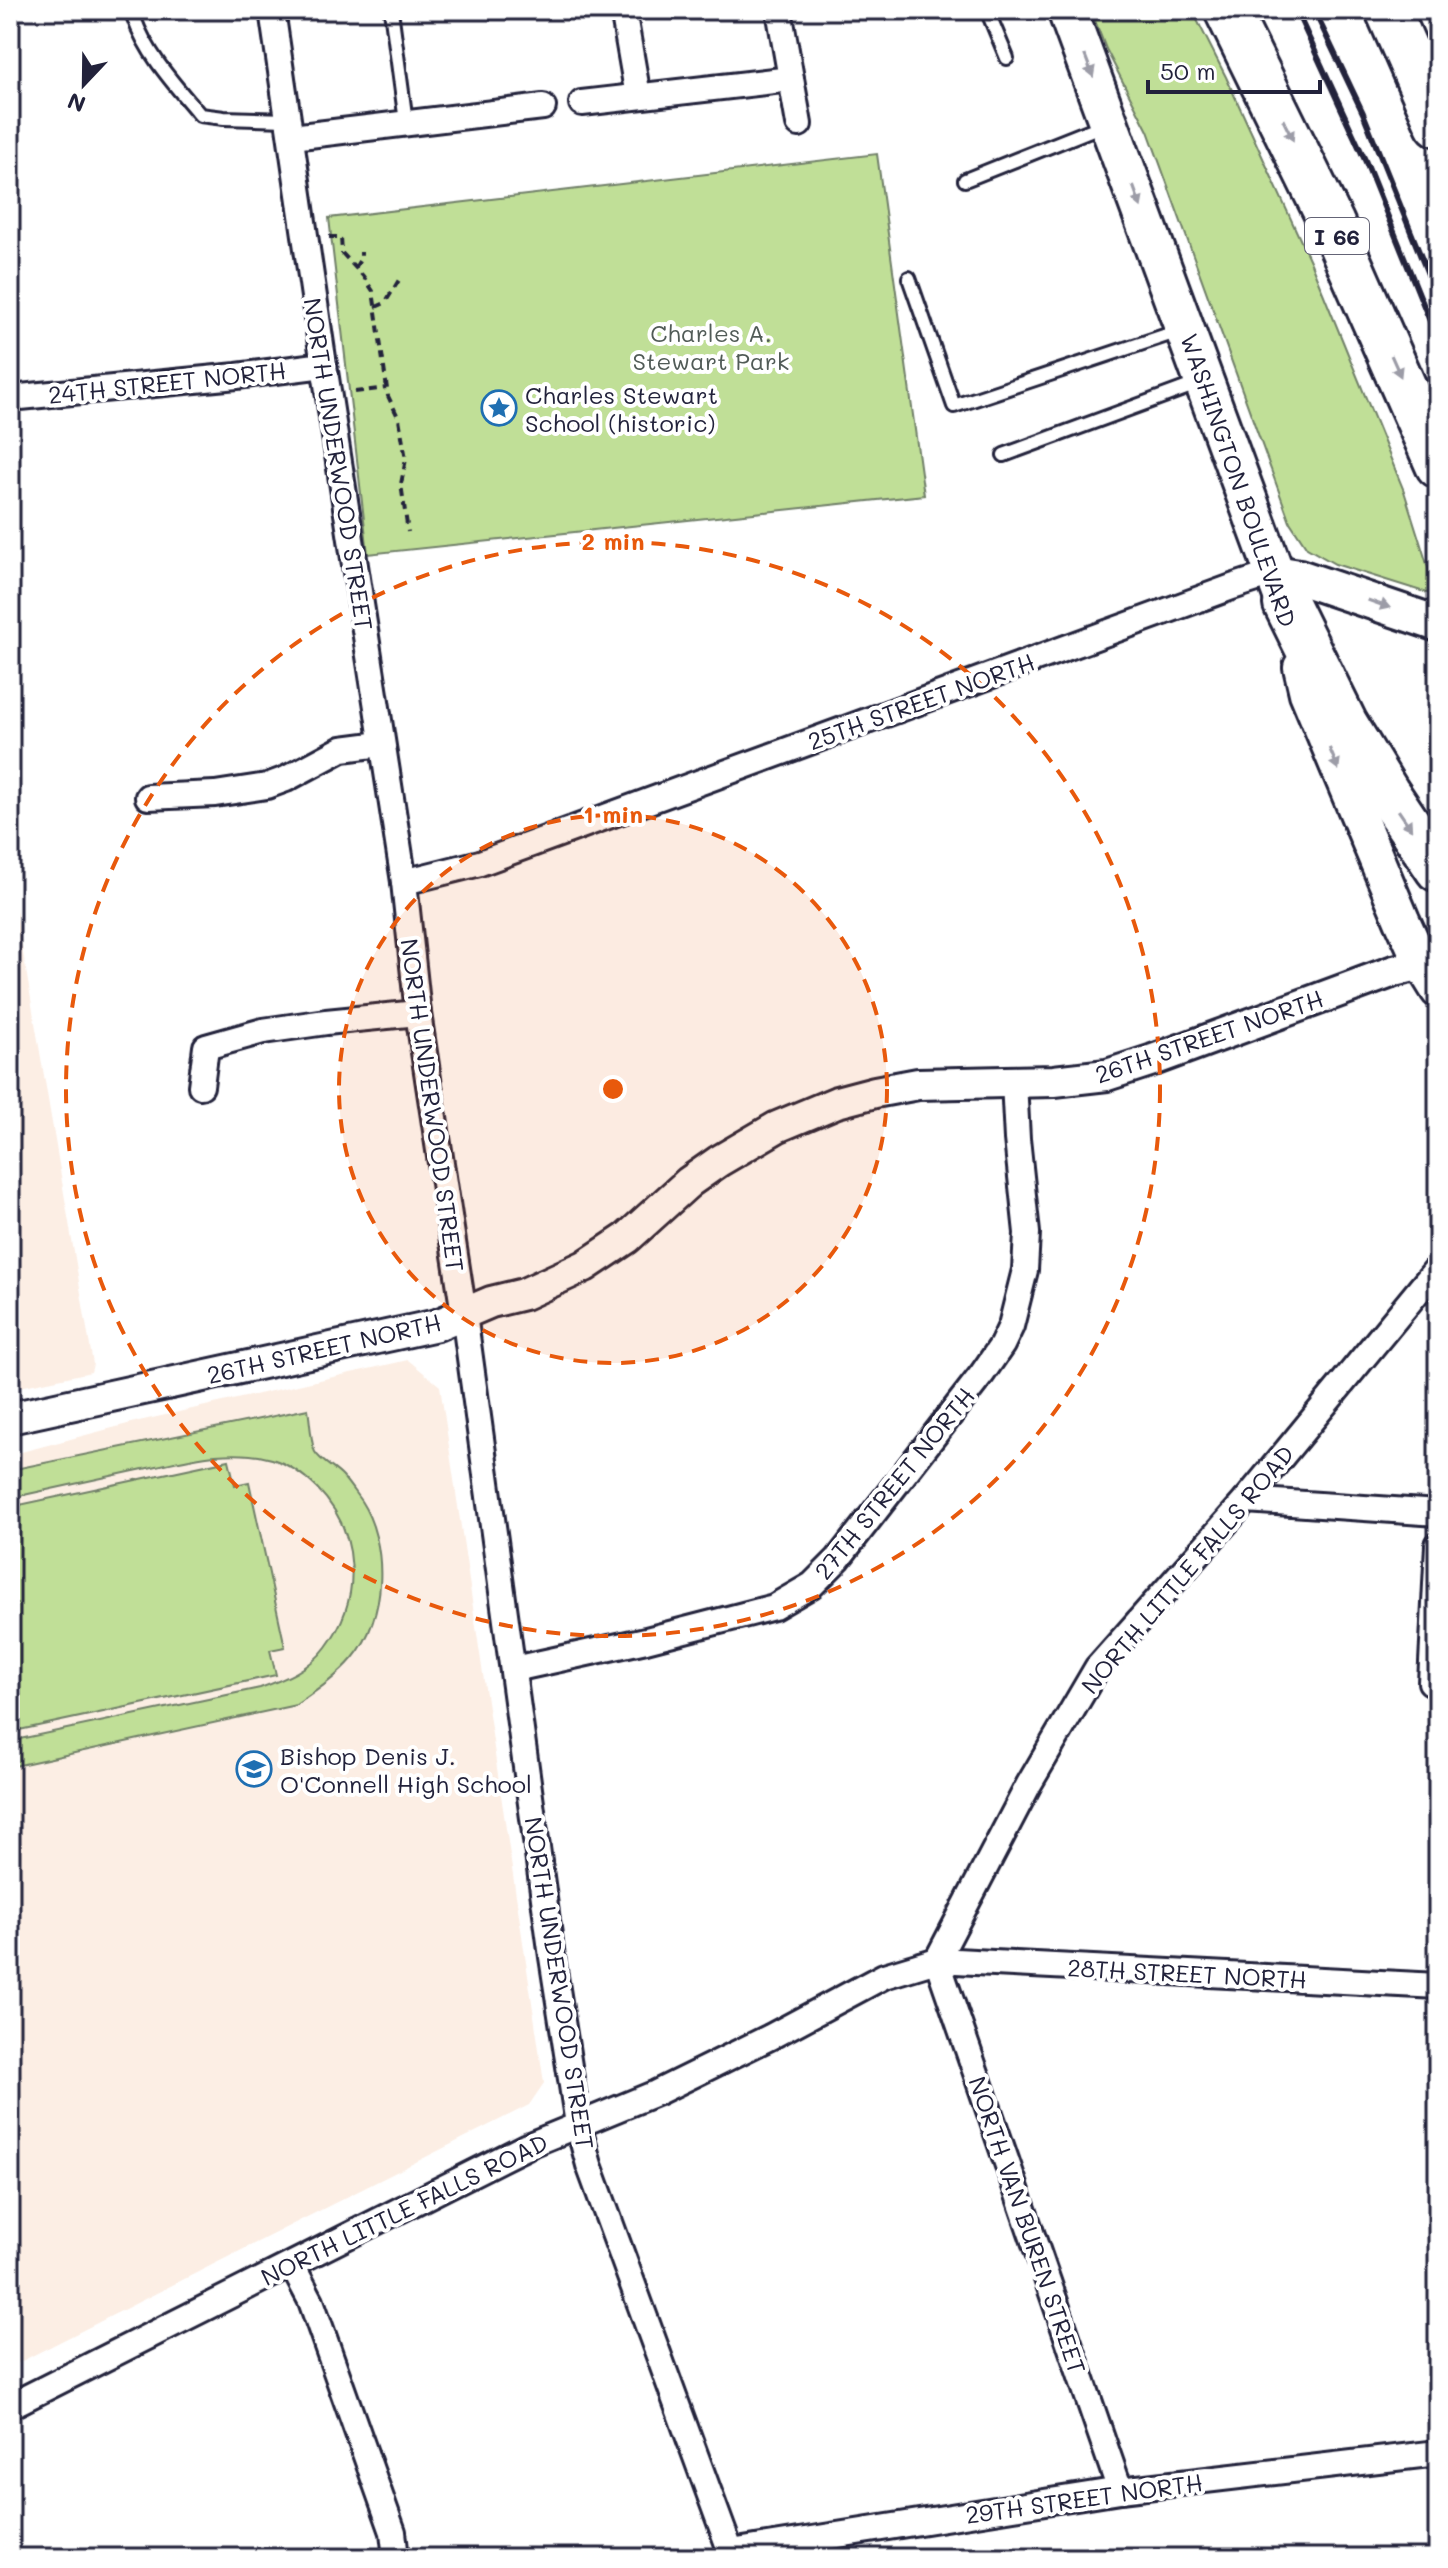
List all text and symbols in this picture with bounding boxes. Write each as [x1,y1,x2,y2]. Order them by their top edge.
north arrow [44,44,124,124]
scale bar [1148,44,1320,94]
one-way arrow [1083,54,1095,78]
text: 50 m [1160,55,1216,86]
text: N [63,86,89,120]
one-way arrow [1281,118,1294,141]
one-way arrow [1131,184,1144,208]
road number: I 66 [1305,218,1369,254]
street label: NORTH UNDERWOOD STREET [297,296,381,632]
park label: Charles A. Stewart Park [632,317,790,376]
street label: WASHINGTON BOULEVARD [1174,329,1304,631]
street label: 24TH STREET NORTH [47,354,287,410]
one-way arrow [1389,354,1403,378]
place label: Charles Stewart School (historic) [525,379,718,438]
place icon: Charles Stewart School (historic) [480,389,518,427]
text: 2 min [582,525,645,556]
one-way arrow [1367,599,1391,611]
street label: 25TH STREET NORTH [803,646,1039,756]
one-way arrow [1328,747,1341,771]
text: 1 min [583,798,643,829]
one-way arrow [1397,809,1412,830]
street label: NORTH UNDERWOOD STREET [394,936,472,1274]
street label: 26TH STREET NORTH [1091,982,1327,1090]
centre of rings [599,1075,627,1103]
street label: 26TH STREET NORTH [204,1306,444,1390]
street label: 27TH STREET NORTH [807,1381,981,1585]
street label: NORTH LITTLE FALLS ROAD [1074,1438,1300,1700]
place label: Bishop Denis J. O'Connell High School [280,1740,532,1799]
school or university icon: Bishop Denis J. O'Connell High School [235,1750,273,1788]
street label: NORTH UNDERWOOD STREET [518,1815,602,2151]
street label: 28TH STREET NORTH [1067,1951,1307,1995]
street label: NORTH VAN BUREN STREET [962,2072,1094,2378]
street label: NORTH LITTLE FALLS ROAD [255,2126,553,2292]
street label: 29TH STREET NORTH [963,2466,1205,2530]

